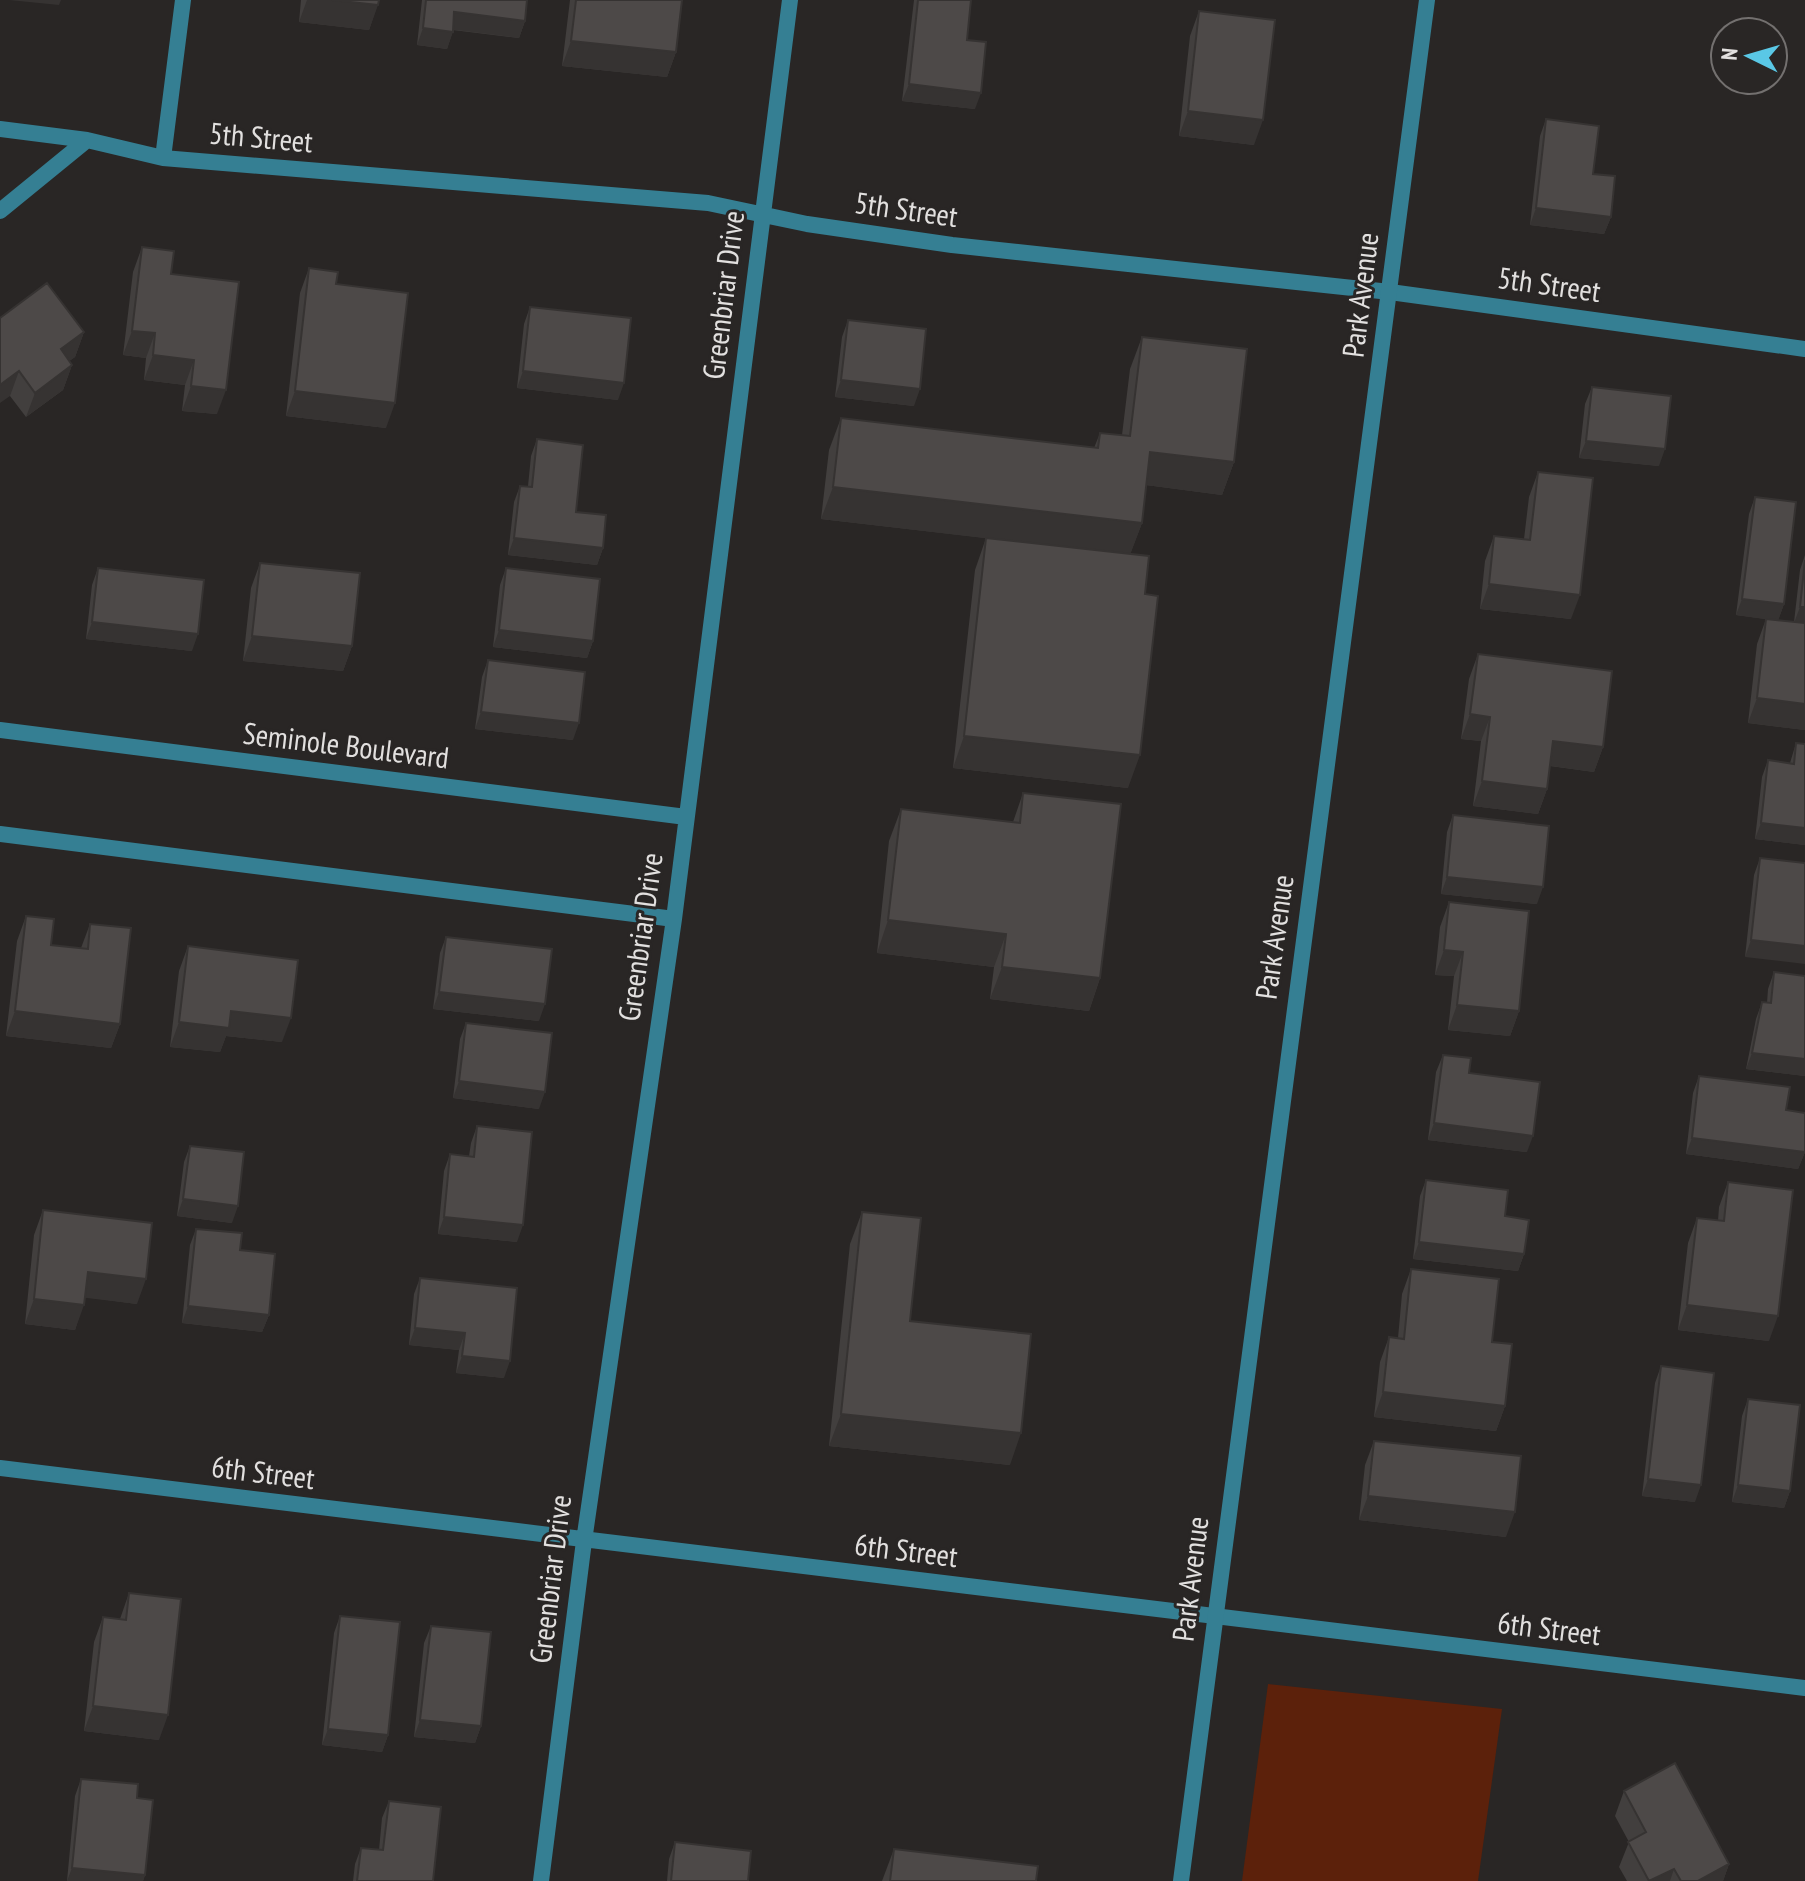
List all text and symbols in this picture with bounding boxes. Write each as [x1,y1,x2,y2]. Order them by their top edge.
north arrow [1709,16,1789,96]
text: N [1715,47,1744,61]
street label: 5th Street [208,113,315,161]
street label: 5th Street [852,182,961,235]
street label: Greenbriar Drive [693,208,752,381]
street label: Park Avenue [1333,230,1386,359]
street label: 5th Street [1495,257,1604,310]
street label: Seminole Boulevard [241,713,451,776]
street label: Greenbriar Drive [608,850,671,1023]
street label: Park Avenue [1245,872,1302,1002]
street label: 6th Street [209,1446,318,1497]
street label: Greenbriar Drive [520,1492,579,1665]
street label: Park Avenue [1163,1514,1216,1643]
street label: 6th Street [852,1524,961,1575]
street label: 6th Street [1495,1602,1604,1653]

